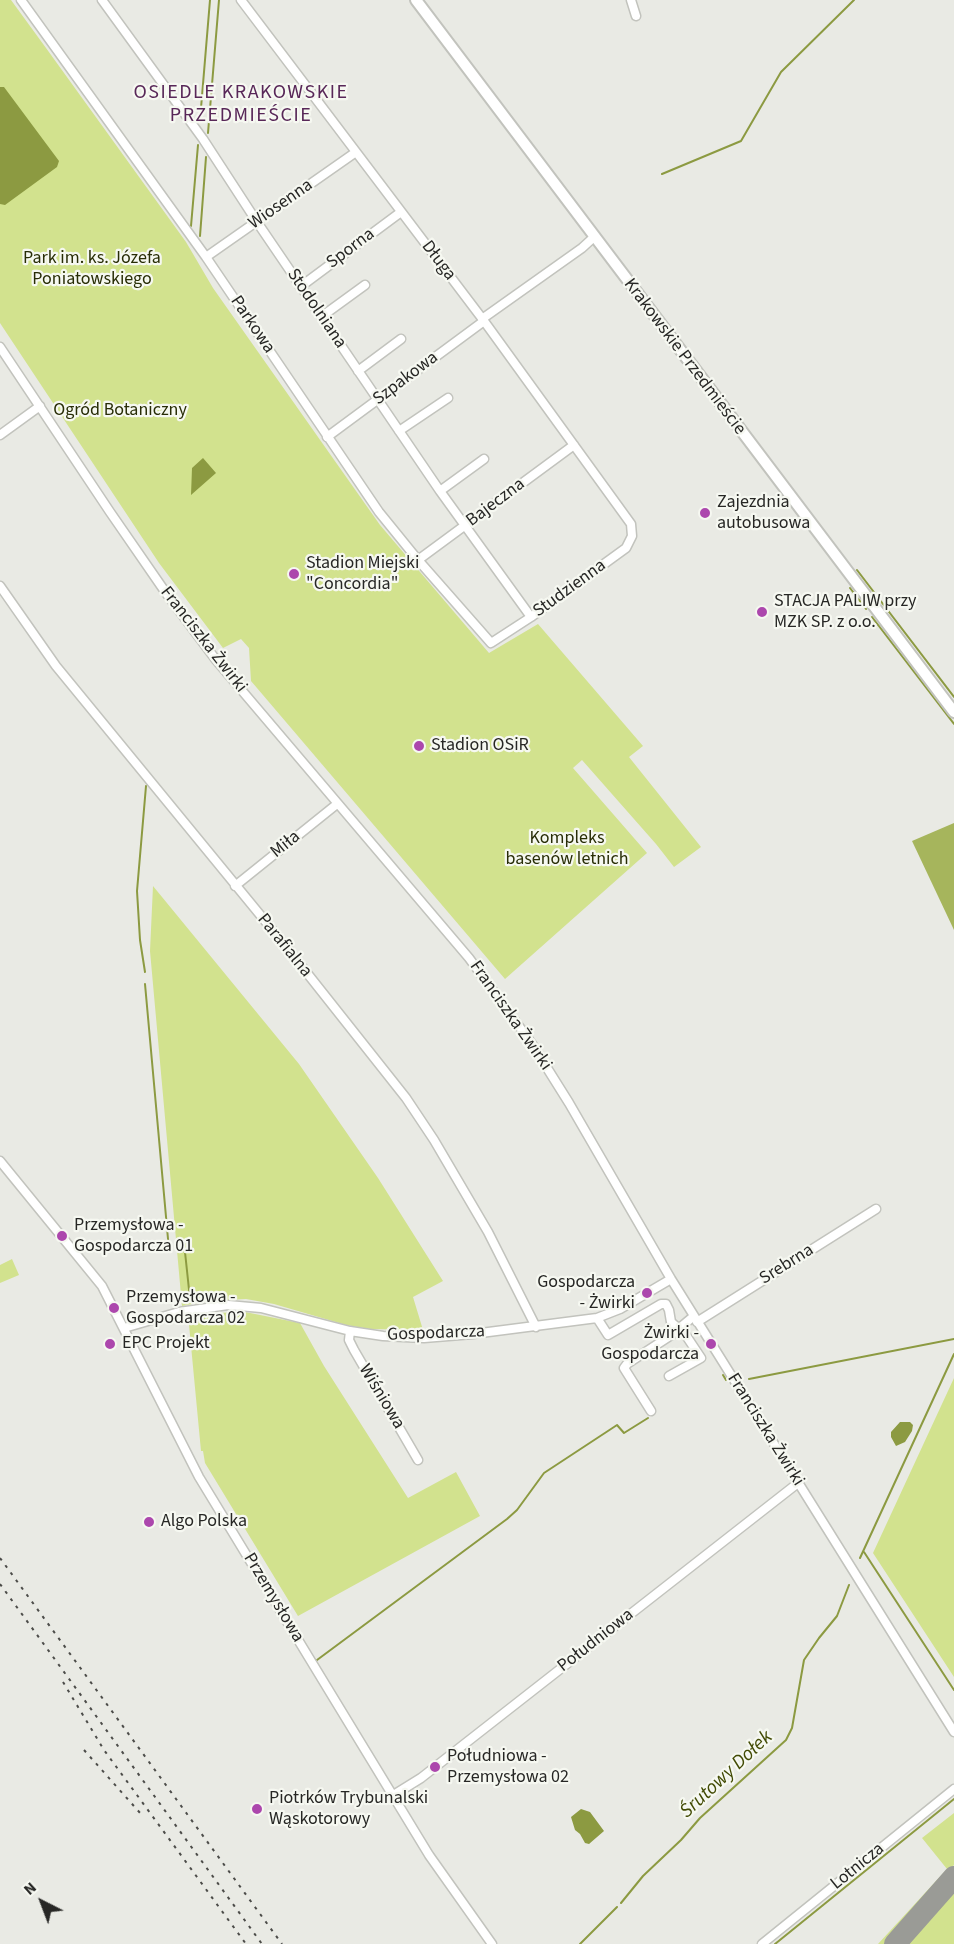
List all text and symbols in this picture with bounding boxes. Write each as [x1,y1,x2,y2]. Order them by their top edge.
district label: OSIEDLE KRAKOWSKIE PRZEDMIEŚCIE [133,82,349,129]
street label: Wiosenna [245,175,317,235]
street label: Sporna [323,224,379,274]
street label: Długa [416,237,460,285]
park label: Park im. ks. Józefa Poniatowskiego [23,248,161,290]
street label: Stodolniana [281,265,351,353]
street label: Krakowskie Przedmieście [618,275,750,439]
street label: Parkowa [225,292,279,358]
street label: Szpakowa [369,347,443,411]
park label: Ogród Botaniczny [53,400,187,422]
street label: Bajeczna [462,474,530,532]
place label: Zajezdnia autobusowa [717,492,810,534]
marker: Zajezdnia autobusowa [698,506,712,520]
place label: Stadion Miejski "Concordia" [306,553,419,596]
street label: Studzienna [529,555,611,623]
marker: Stadion Miejski "Concordia" [287,567,301,581]
street label: Franciszka Żwirki [155,583,251,697]
place label: STACJA PALIW przy MZK SP. z o.o. [774,591,916,634]
marker: STACJA PALIW przy MZK SP. z o.o. [755,605,769,619]
place label: Stadion OSiR [431,735,529,757]
marker: Stadion OSiR [412,739,426,753]
street label: Miła [267,827,305,863]
park label: Kompleks basenów letnich [505,828,629,870]
street label: Parafialna [252,910,316,982]
street label: Franciszka Żwirki [464,957,556,1075]
place label: Przemysłowa - Gospodarcza 01 [74,1215,193,1258]
marker: Przemysłowa - Gospodarcza 01 [55,1229,69,1243]
street label: Srebrna [756,1240,818,1290]
place label: Gospodarcza - Żwirki [537,1272,635,1314]
marker: Gospodarcza - Żwirki [640,1286,654,1300]
place label: Przemysłowa - Gospodarcza 02 [126,1287,245,1330]
marker: Przemysłowa - Gospodarcza 02 [107,1301,121,1315]
street label: Gospodarcza [387,1322,485,1346]
place label: Żwirki - Gospodarcza [601,1323,699,1366]
place label: EPC Projekt [122,1333,210,1355]
marker: EPC Projekt [103,1337,117,1351]
marker: Żwirki - Gospodarcza [704,1337,718,1351]
street label: Wiśniowa [353,1361,409,1433]
street label: Franciszka Żwirki [722,1370,808,1490]
place label: Algo Polska [161,1511,247,1533]
marker: Algo Polska [142,1515,156,1529]
street label: Przemysłowa [238,1549,308,1647]
street label: Południowa [554,1605,638,1677]
water label: Śrutowy Dołek [676,1726,778,1824]
place label: Południowa - Przemysłowa 02 [447,1746,569,1788]
marker: Południowa - Przemysłowa 02 [428,1760,442,1774]
place label: Piotrków Trybunalski Wąskotorowy [269,1788,428,1830]
marker: Piotrków Trybunalski Wąskotorowy [250,1802,264,1816]
street label: Lotnicza [827,1839,889,1895]
north arrow [12,1872,72,1932]
text: N [19,1877,41,1900]

